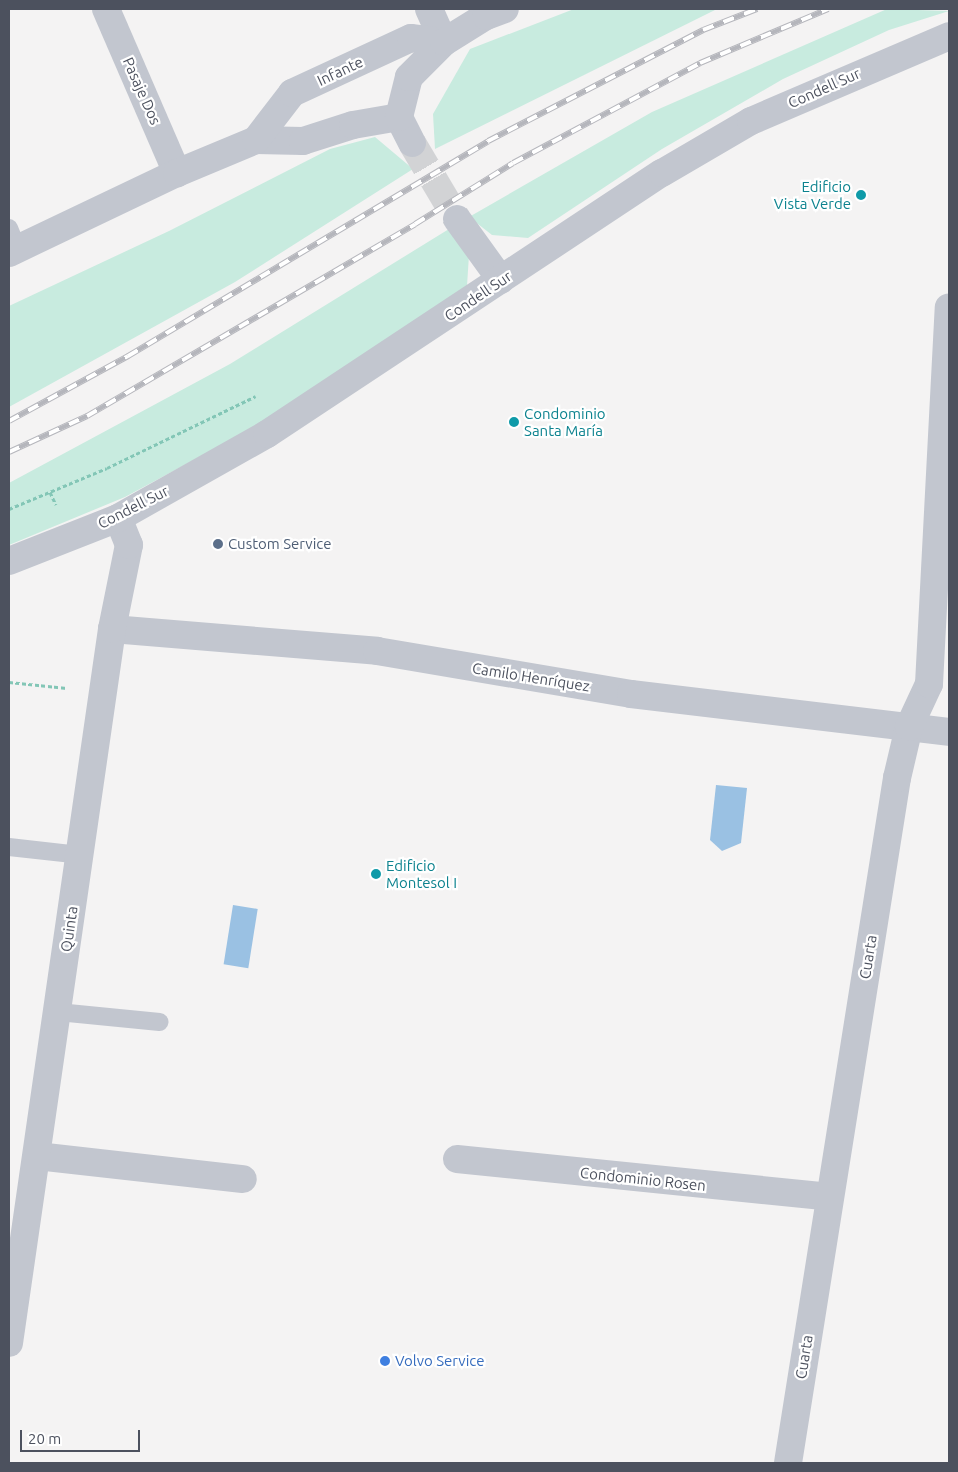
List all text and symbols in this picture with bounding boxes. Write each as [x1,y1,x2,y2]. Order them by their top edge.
street label: Infante [314,53,366,89]
street label: Pasaje Dos [119,54,165,128]
street label: Condell Sur [785,64,863,112]
place label: Edificio Vista Verde [774,177,851,212]
marker: Edificio Vista Verde [855,189,867,201]
street label: Condell Sur [441,267,515,325]
place label: Condominio Santa María [524,404,606,439]
marker: Condominio Santa María [508,416,520,428]
street label: Condell Sur [95,482,171,532]
place label: Custom Service [228,535,331,553]
marker: Custom Service [212,538,224,550]
street label: Camilo Henríquez [471,659,591,695]
place label: Edificio Montesol I [386,856,457,891]
marker: Edificio Montesol I [370,868,382,880]
street label: Quinta [57,905,81,953]
street label: Cuarta [856,934,880,980]
street label: Condominio Rosen [579,1163,707,1195]
street label: Cuarta [792,1334,816,1380]
place label: Volvo Service [395,1352,485,1370]
marker: Volvo Service [379,1355,391,1367]
scale bar [22,1420,142,1452]
text: 20 m [28,1430,61,1447]

